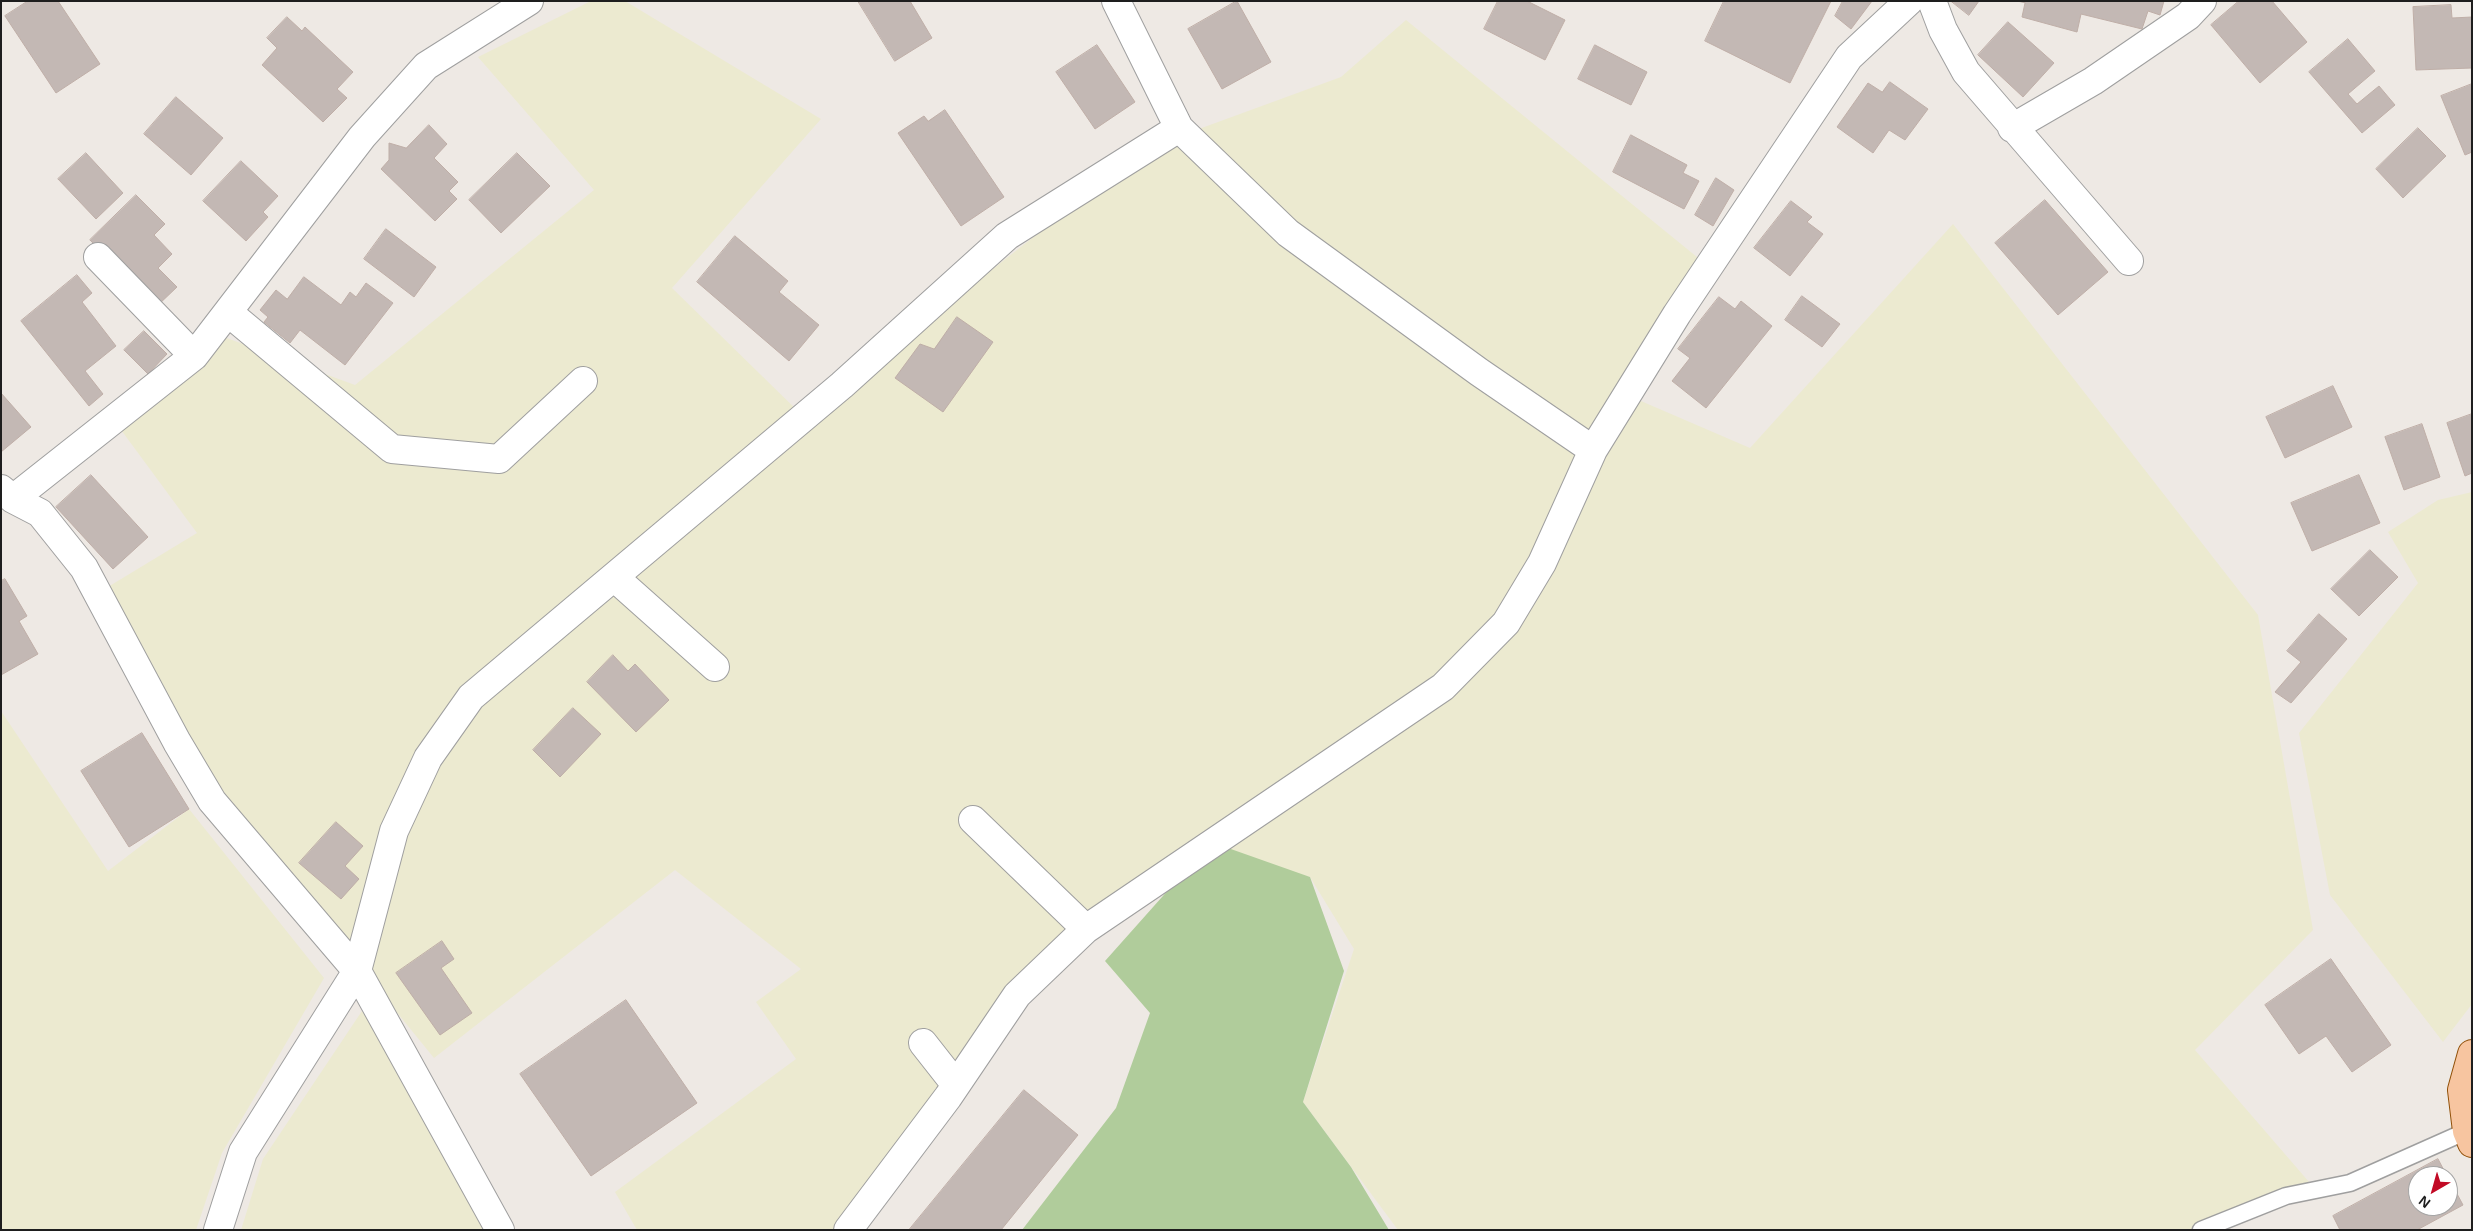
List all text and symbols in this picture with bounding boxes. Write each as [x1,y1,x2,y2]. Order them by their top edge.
north arrow [2408,1166,2458,1216]
text: N [2415,1193,2433,1211]

